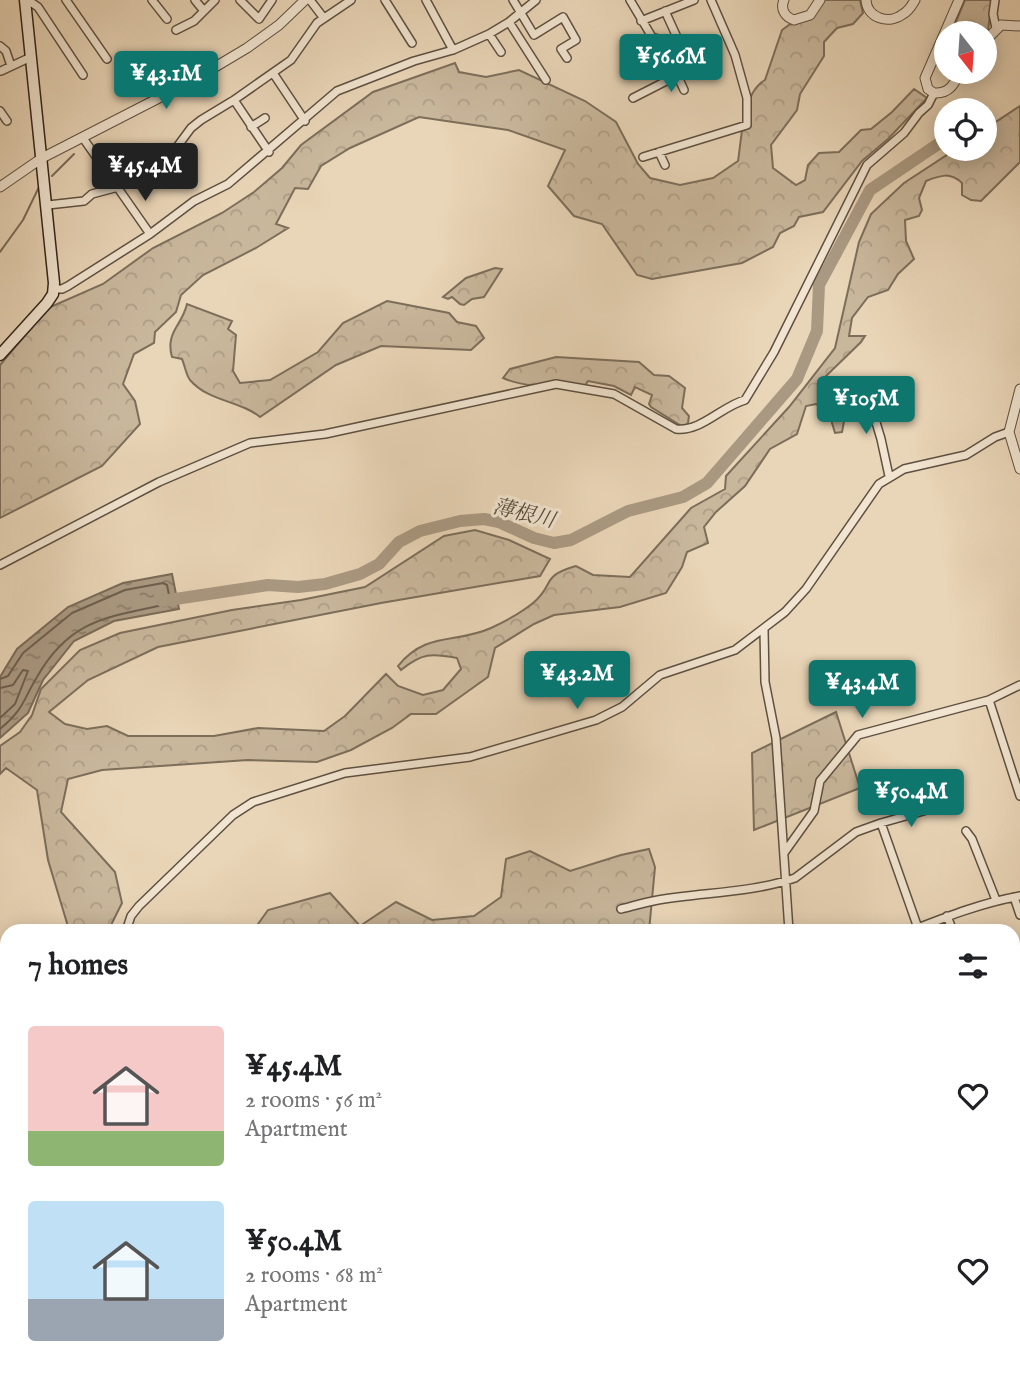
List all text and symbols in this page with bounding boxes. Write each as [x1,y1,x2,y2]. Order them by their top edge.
north arrow [934,21,998,84]
map controls [934,21,997,161]
pin: ¥56.6M [614,34,728,94]
text: ¥56.6M [636,42,707,71]
pin: ¥43.1M [109,52,223,111]
text: ¥43.1M [130,59,202,88]
button: locate [934,98,997,161]
pin: ¥45.4M [88,144,202,203]
text: ¥45.4M [108,151,182,180]
pin: ¥105M [817,376,915,436]
text: ¥105M [833,384,899,413]
water label: 薄根川 [490,494,559,536]
pin: ¥43.2M [520,652,634,711]
text: ¥43.2M [540,659,614,688]
pin: ¥43.4M [805,660,919,720]
text: ¥43.4M [825,668,899,697]
pin: ¥50.4M [854,770,968,829]
text: ¥50.4M [874,777,948,806]
text: 7 homes [28,947,128,985]
icon: filters [954,947,992,985]
text: ¥45.4M [245,1048,342,1086]
icon: home [84,1054,168,1138]
icon: heart [954,1077,992,1115]
text: 2 rooms · 56 m² [245,1086,382,1115]
text: Apartment [245,1115,348,1144]
text: ¥50.4M [245,1223,342,1261]
icon: home [84,1229,168,1313]
icon: heart [954,1252,992,1290]
text: 2 rooms · 68 m² [245,1261,383,1290]
text: Apartment [245,1290,348,1319]

